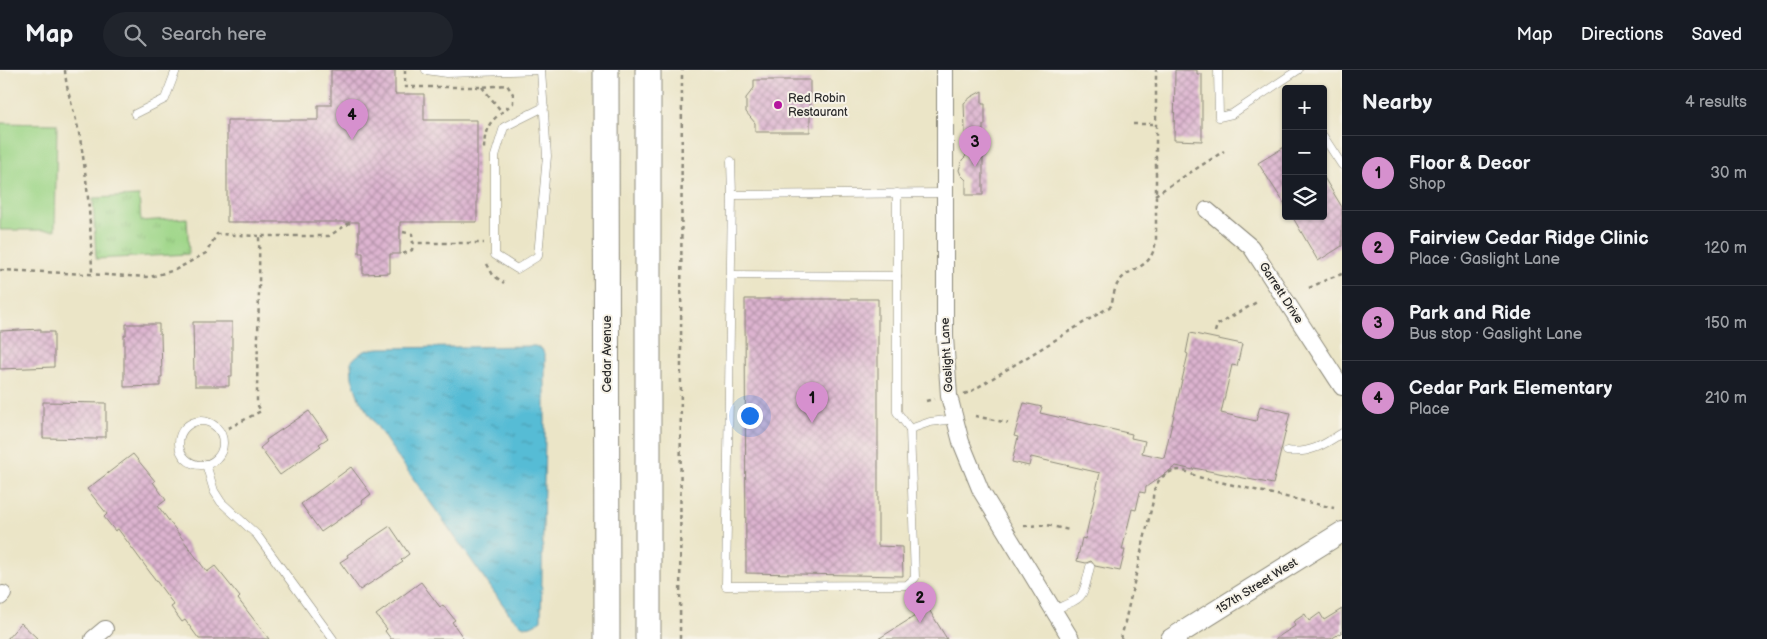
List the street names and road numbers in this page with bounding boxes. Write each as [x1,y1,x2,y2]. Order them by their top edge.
street label: Garrett Drive [1256,259,1306,327]
street label: Cedar Avenue [600,315,615,393]
street label: Gaslight Lane [938,317,956,393]
street label: 157th Street West [1213,555,1301,617]

